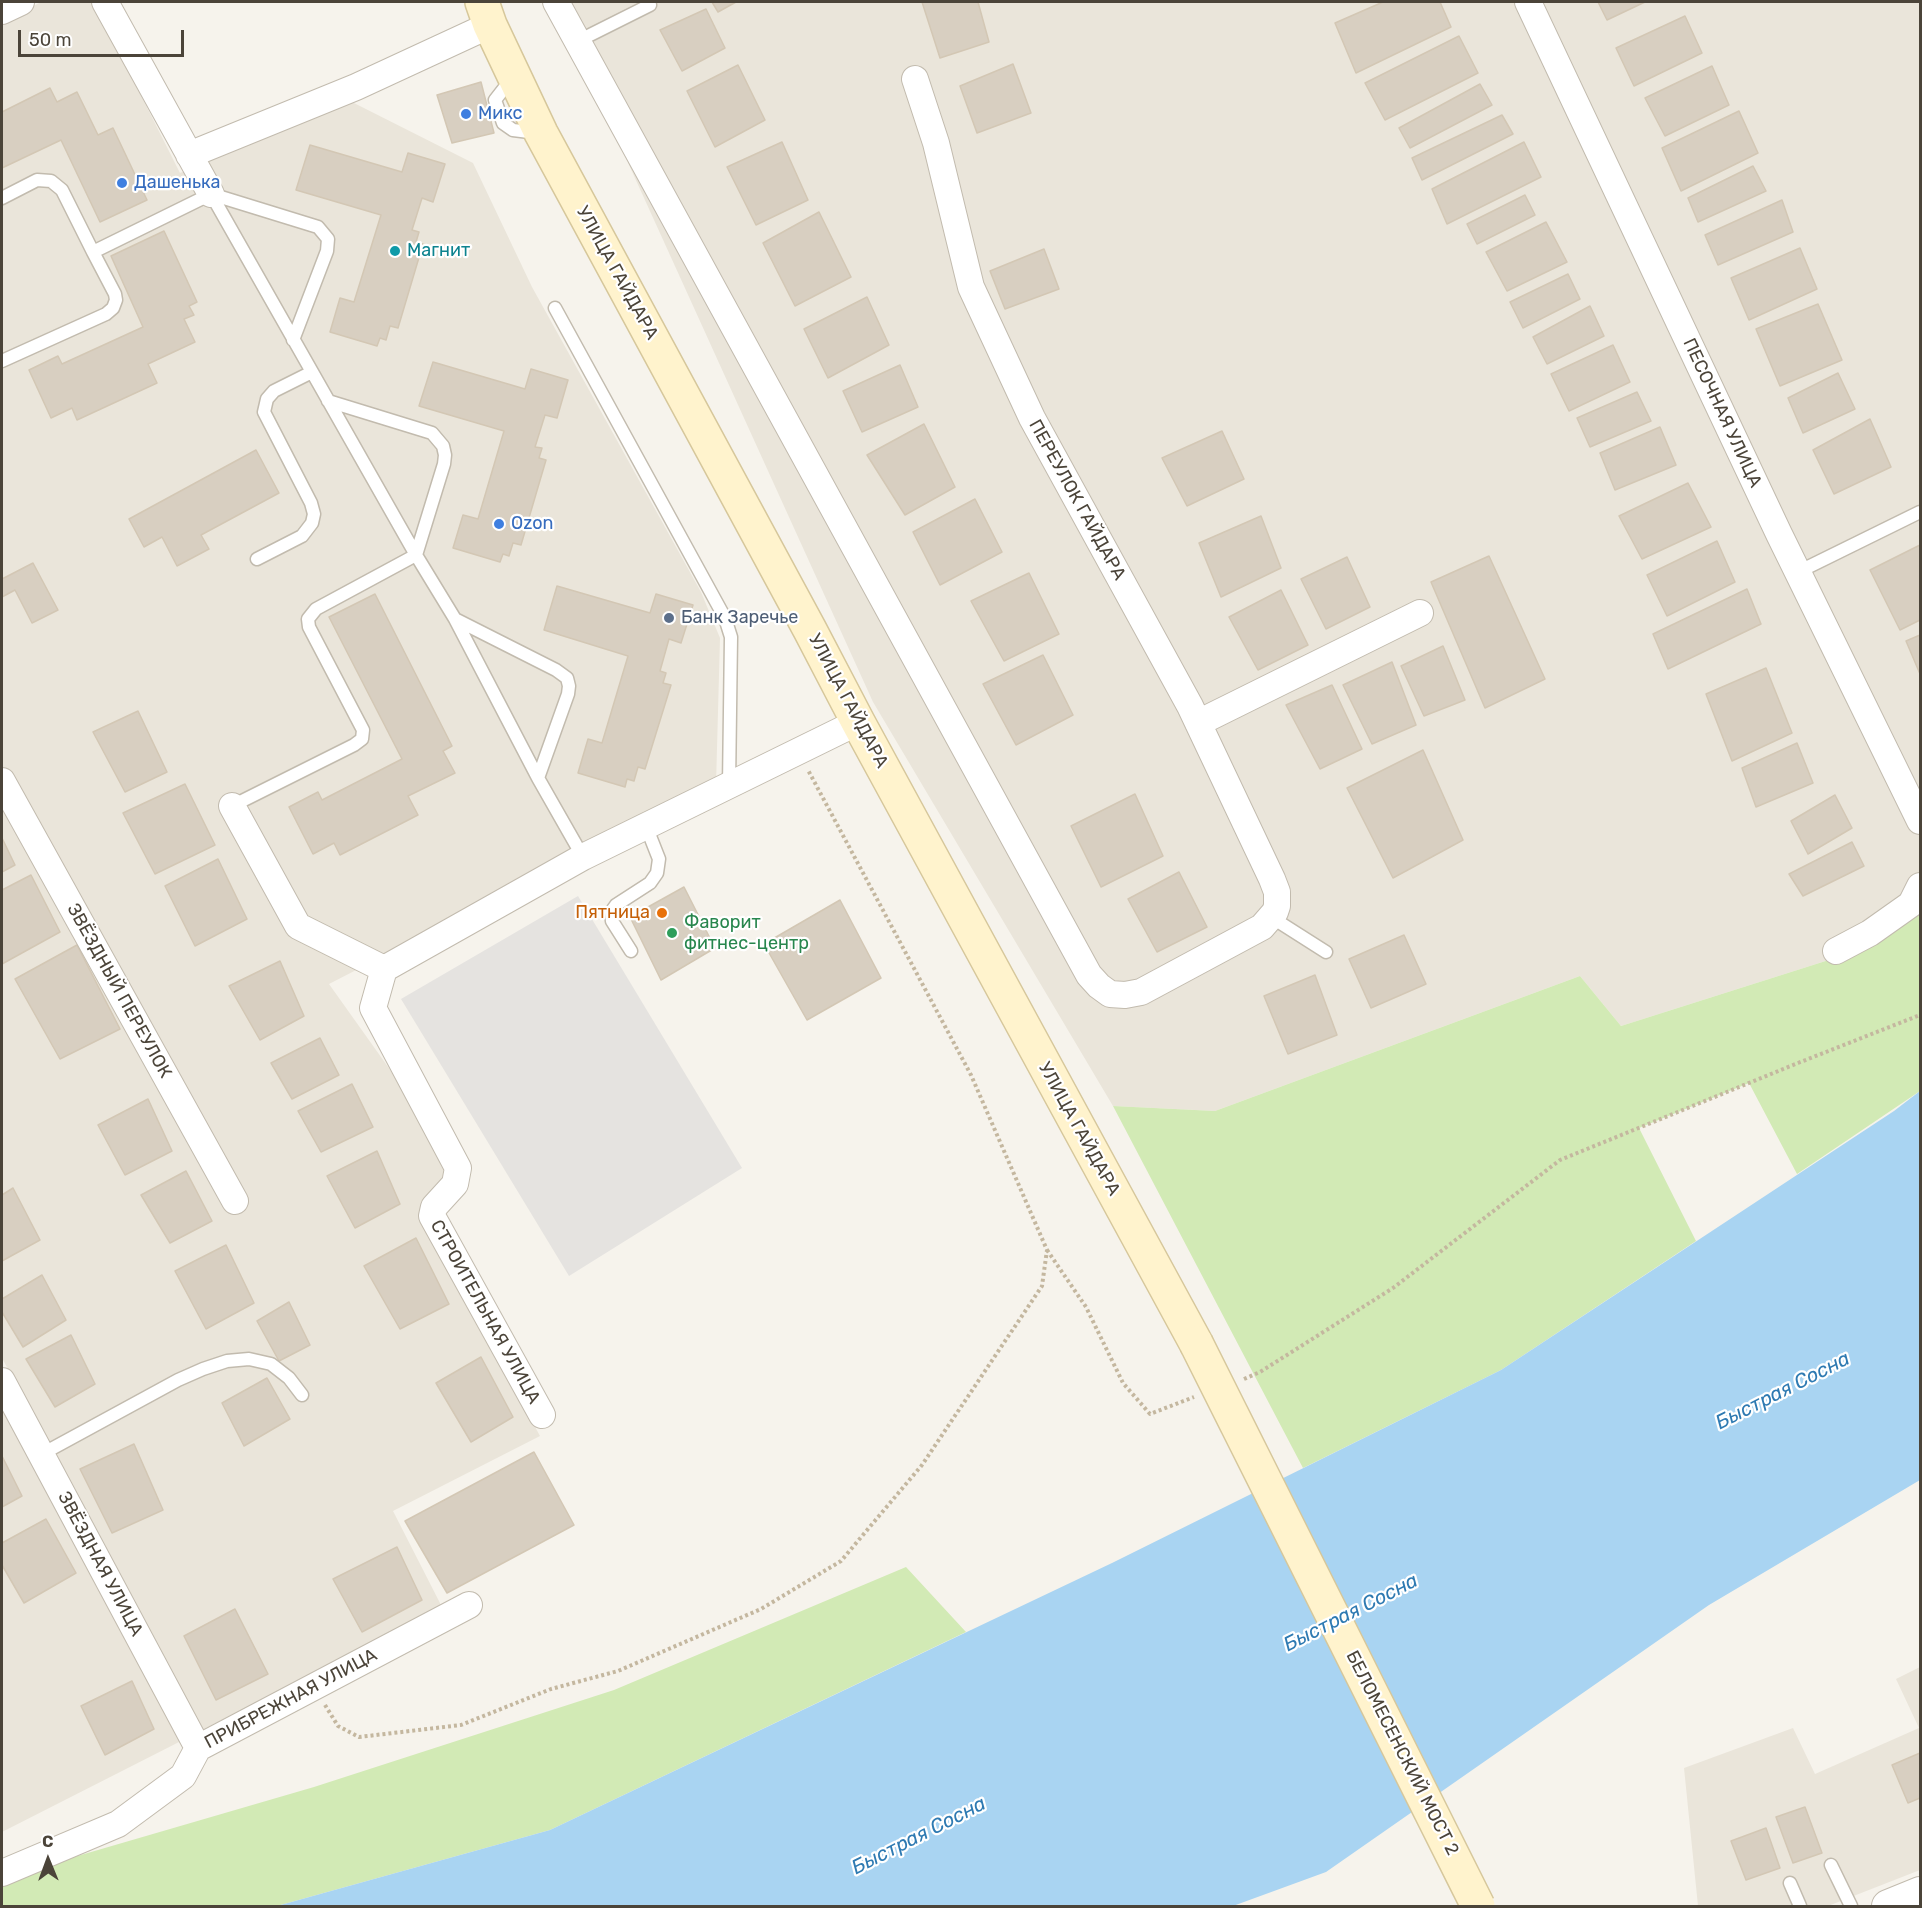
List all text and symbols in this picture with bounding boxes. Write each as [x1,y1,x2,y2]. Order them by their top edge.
scale bar [21,18,188,56]
text: 50 m [29,29,72,51]
place label: Микс [478,103,522,125]
marker: Микс [459,107,473,121]
place label: Дашенька [134,172,220,194]
marker: Дашенька [115,176,129,190]
street label: УЛИЦА ГАЙДАРА [571,203,663,343]
place label: Магнит [407,240,470,262]
marker: Магнит [388,244,402,258]
street label: ПЕСОЧНАЯ УЛИЦА [1678,335,1766,491]
street label: ПЕРЕУЛОК ГАЙДАРА [1024,416,1130,584]
place label: Ozon [511,513,553,535]
marker: Ozon [492,517,506,531]
place label: Банк Заречье [681,607,798,629]
marker: Банк Заречье [662,611,676,625]
street label: УЛИЦА ГАЙДАРА [803,630,893,772]
street label: ЗВЁЗДНЫЙ ПЕРЕУЛОК [62,900,176,1082]
place label: Пятница [575,902,650,924]
marker: Пятница [655,906,669,920]
place label: Фаворит фитнес-центр [684,912,809,954]
marker: Фаворит фитнес-центр [665,926,679,940]
street label: УЛИЦА ГАЙДАРА [1033,1059,1125,1199]
street label: СТРОИТЕЛЬНАЯ УЛИЦА [425,1216,545,1408]
water label: Быстрая Сосна [1712,1347,1854,1435]
street label: ЗВЁЗДНАЯ УЛИЦА [53,1488,147,1640]
water label: Быстрая Сосна [1280,1569,1422,1657]
street label: ПРИБРЕЖНАЯ УЛИЦА [201,1644,381,1754]
street label: БЕЛОМЕСЕНСКИЙ МОСТ 2 [1341,1647,1463,1859]
water label: Быстрая Сосна [848,1792,990,1880]
north arrow [18,1830,78,1890]
text: С [42,1832,53,1851]

